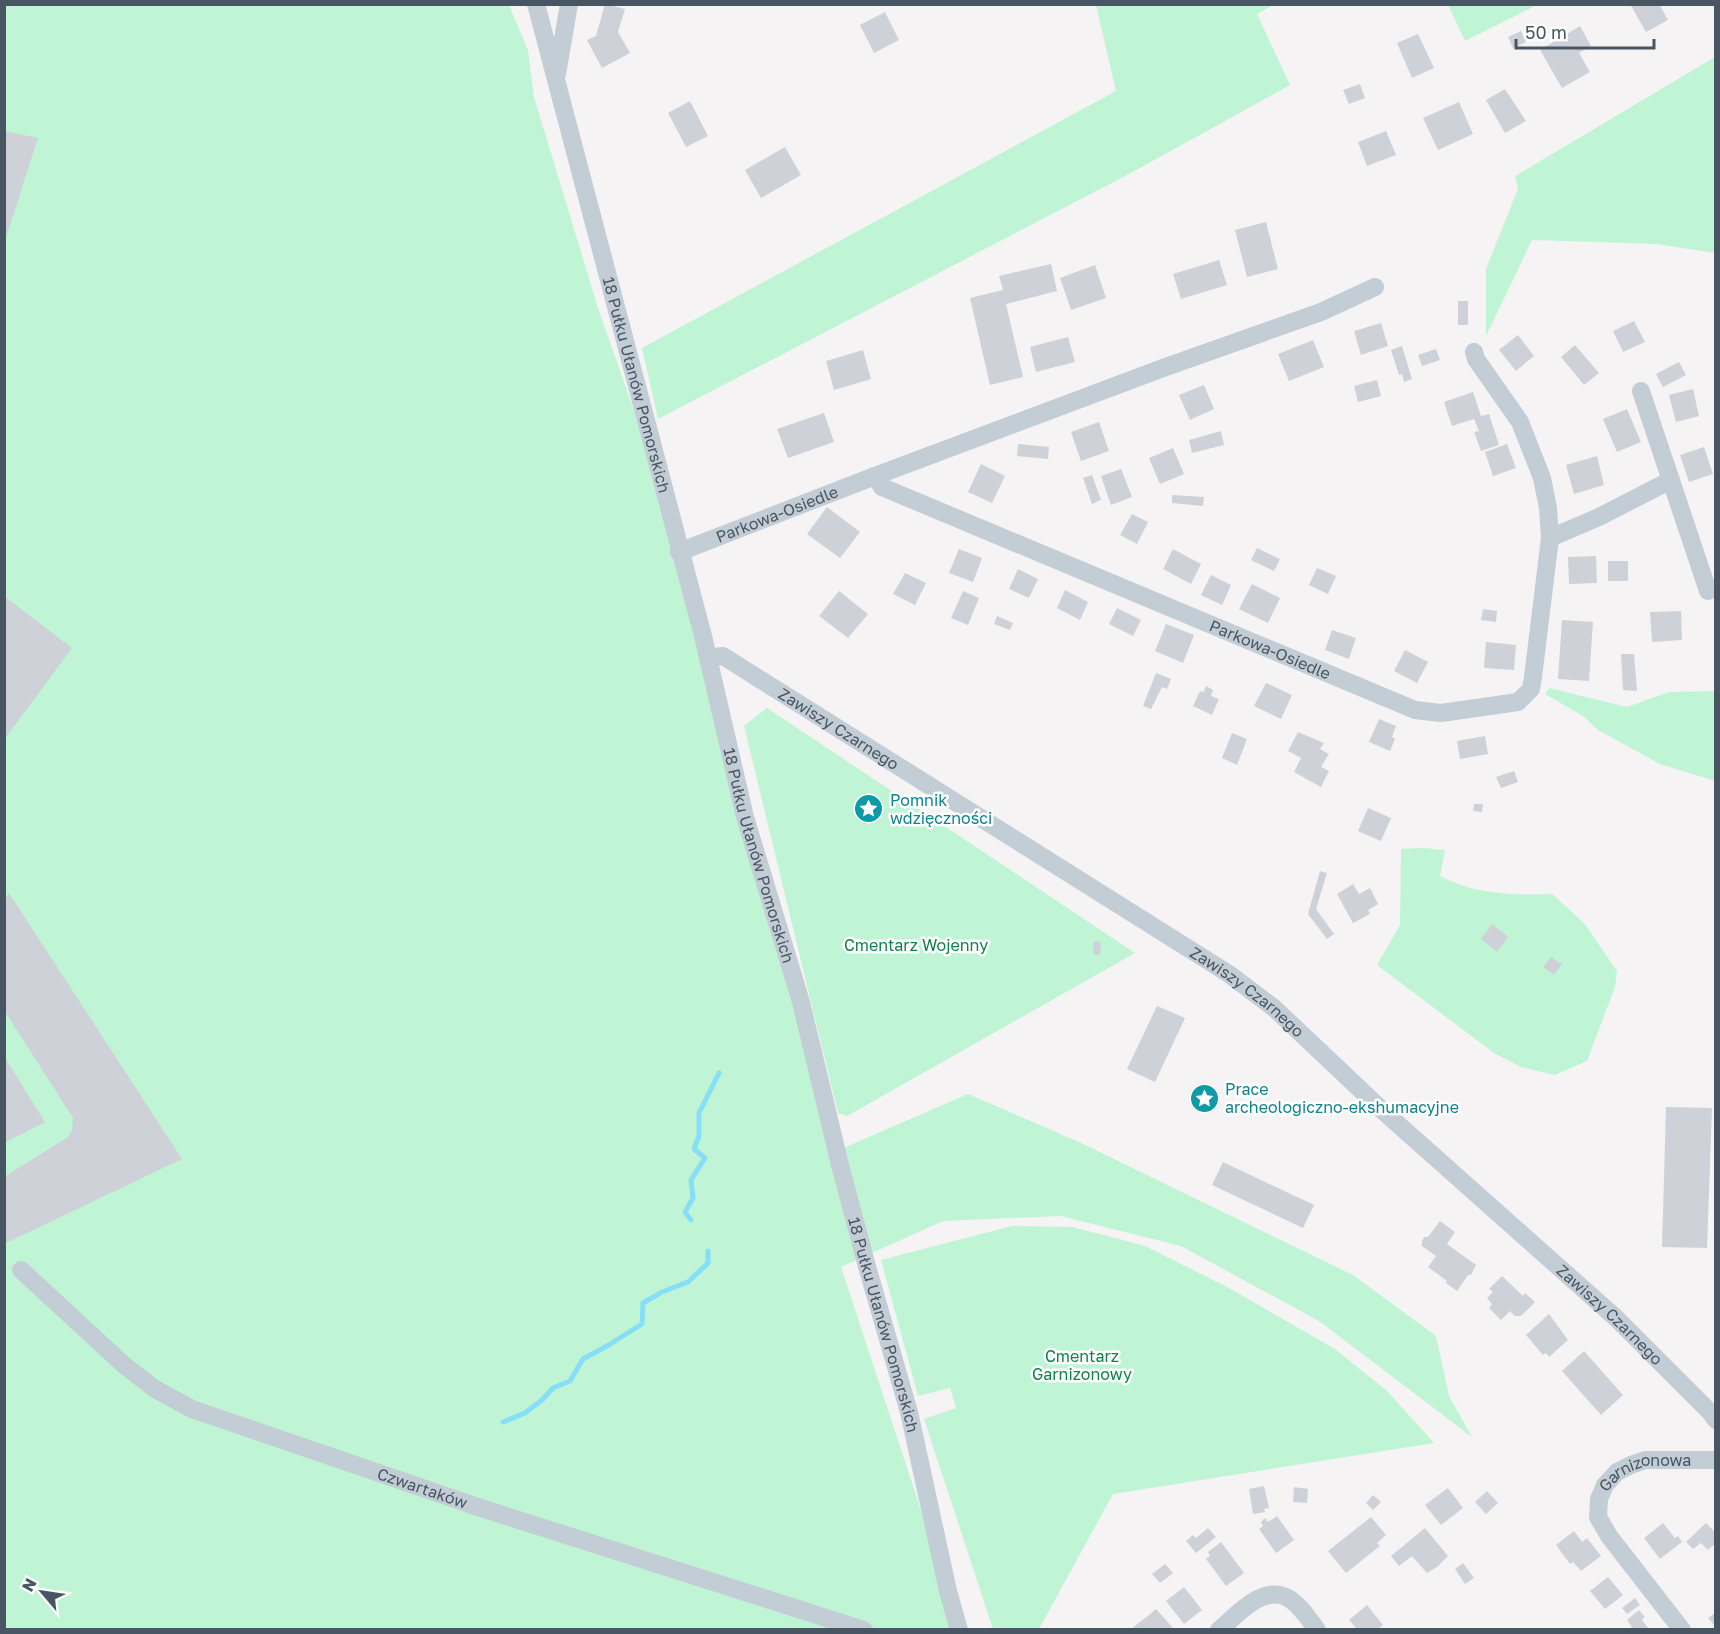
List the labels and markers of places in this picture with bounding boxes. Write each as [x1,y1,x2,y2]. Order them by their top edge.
place label: Pomnik wdzięczności [890,790,992,828]
place icon: Pomnik wdzięczności [853,793,885,825]
place label: Prace archeologiczno-ekshumacyjne [1225,1079,1459,1117]
place icon: Prace archeologiczno-ekshumacyjne [1188,1082,1220,1114]

